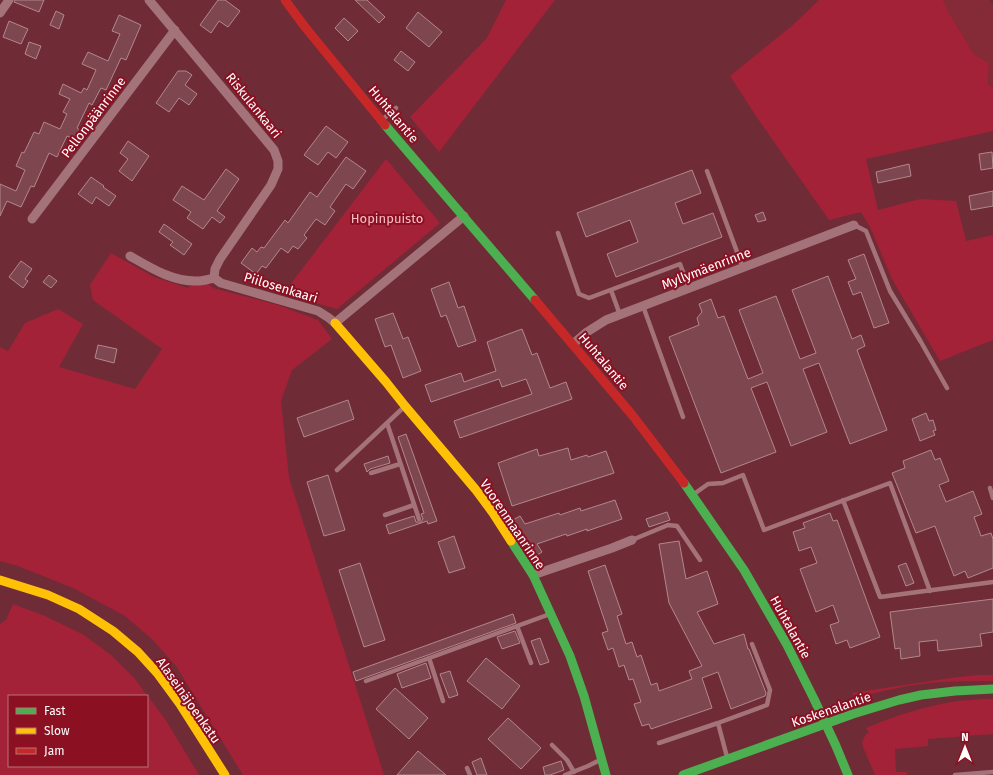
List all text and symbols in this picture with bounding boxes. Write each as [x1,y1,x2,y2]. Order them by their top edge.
street label: Riskulankaari [223,70,284,141]
street label: Pellonpäänrinne [58,74,129,161]
street label: Huhtalantie [366,83,422,146]
park label: Hopinpuisto [351,211,423,226]
street label: Myllymäenrinne [659,245,753,292]
street label: Piilosenkaari [242,269,319,306]
street label: Huhtalantie [576,330,632,393]
street label: Vuorenmaanrinne [477,476,548,572]
street label: Huhtalantie [767,593,814,661]
street label: Alaseinäjoenkatu [153,655,224,746]
street label: Koskenalantie [789,689,873,730]
legend [8,695,148,767]
text: Fast [44,704,66,718]
text: Slow [44,724,70,738]
north arrow [945,727,985,767]
text: N [961,731,969,744]
text: Jam [44,744,64,758]

